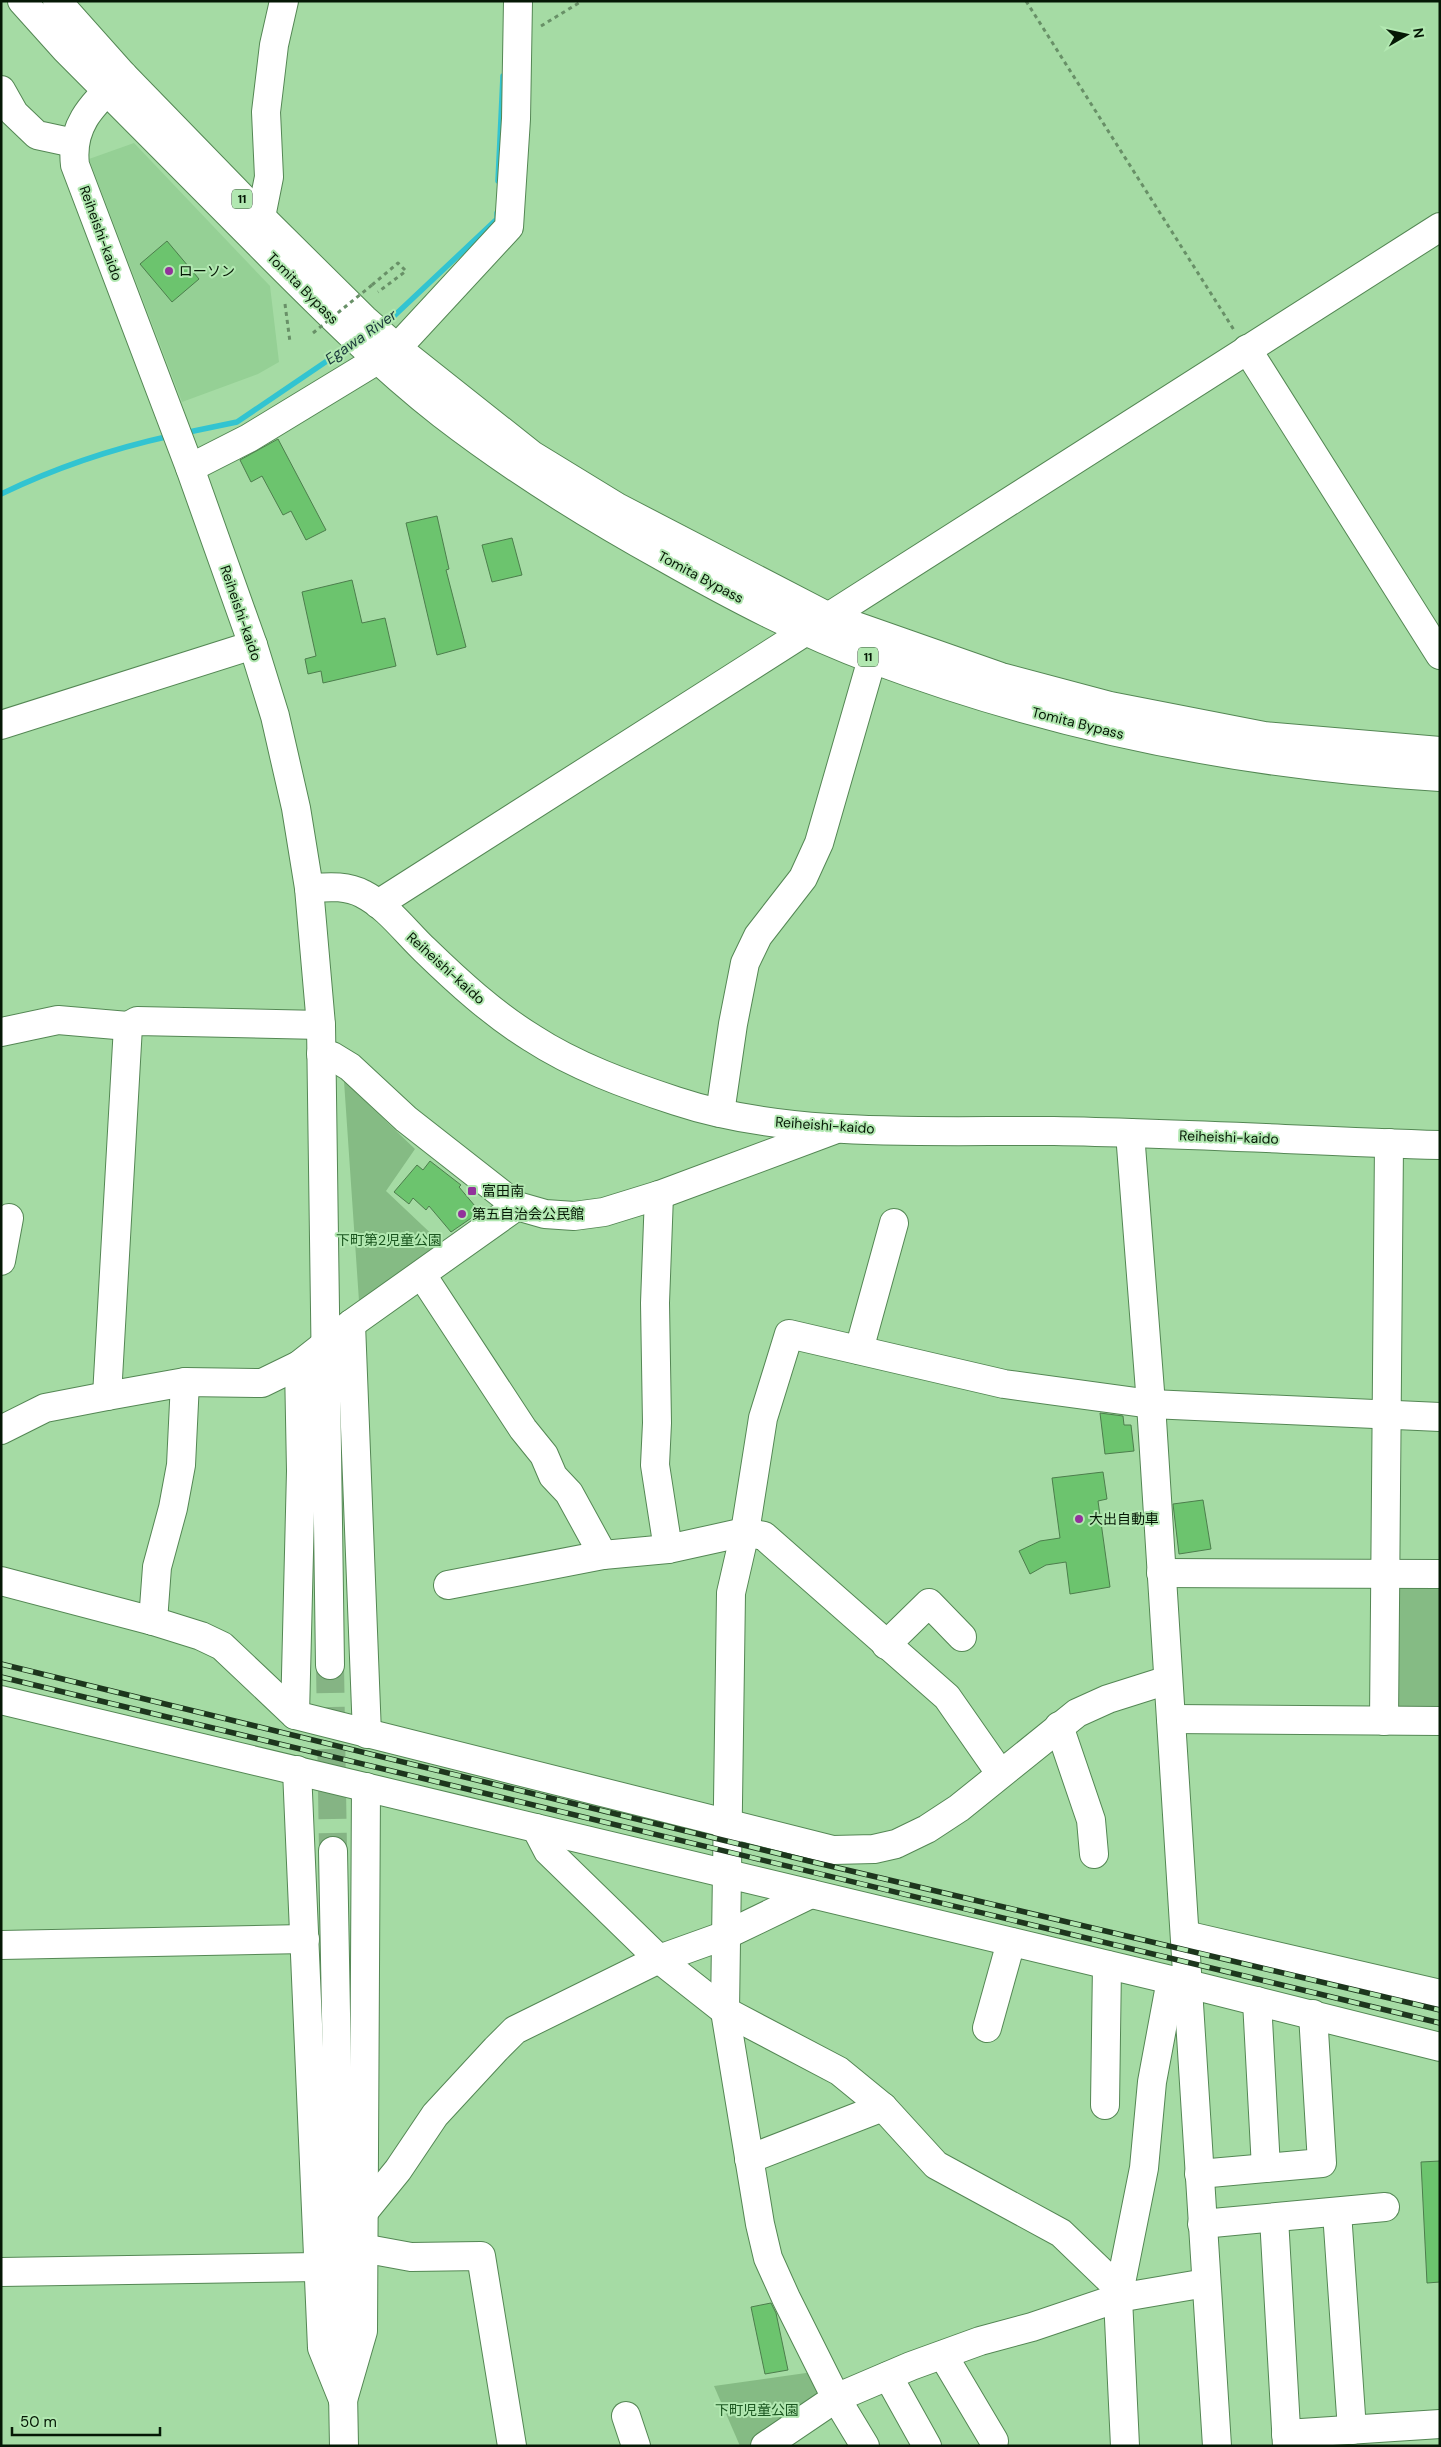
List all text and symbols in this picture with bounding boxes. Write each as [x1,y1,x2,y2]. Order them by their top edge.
north arrow [1381,10,1431,60]
text: N [1409,27,1429,39]
street label: Reiheishi-kaido [76,183,126,283]
road number: 11 [232,190,252,208]
street label: Tomita Bypass [263,248,343,328]
place label: ローソン [179,262,235,280]
marker: ローソン [163,265,175,277]
water label: Egawa River [321,305,401,369]
street label: Tomita Bypass [655,547,747,607]
street label: Reiheishi-kaido [216,563,266,663]
road number: 11 [858,648,878,666]
street label: Tomita Bypass [1030,703,1126,743]
street label: Reiheishi-kaido [403,928,489,1008]
street label: Reiheishi-kaido [775,1113,875,1137]
street label: Reiheishi-kaido [1179,1126,1279,1148]
place label: 富田南 [482,1182,524,1200]
marker: 富田南 [466,1185,478,1197]
place label: 第五自治会公民館 [472,1205,584,1223]
marker: 第五自治会公民館 [456,1208,468,1220]
park label: 下町第2児童公園 [336,1231,442,1249]
place label: 大出自動車 [1089,1510,1159,1528]
marker: 大出自動車 [1073,1513,1085,1525]
park label: 下町児童公園 [715,2401,799,2419]
scale bar [12,2404,160,2436]
text: 50 m [20,2412,57,2432]

